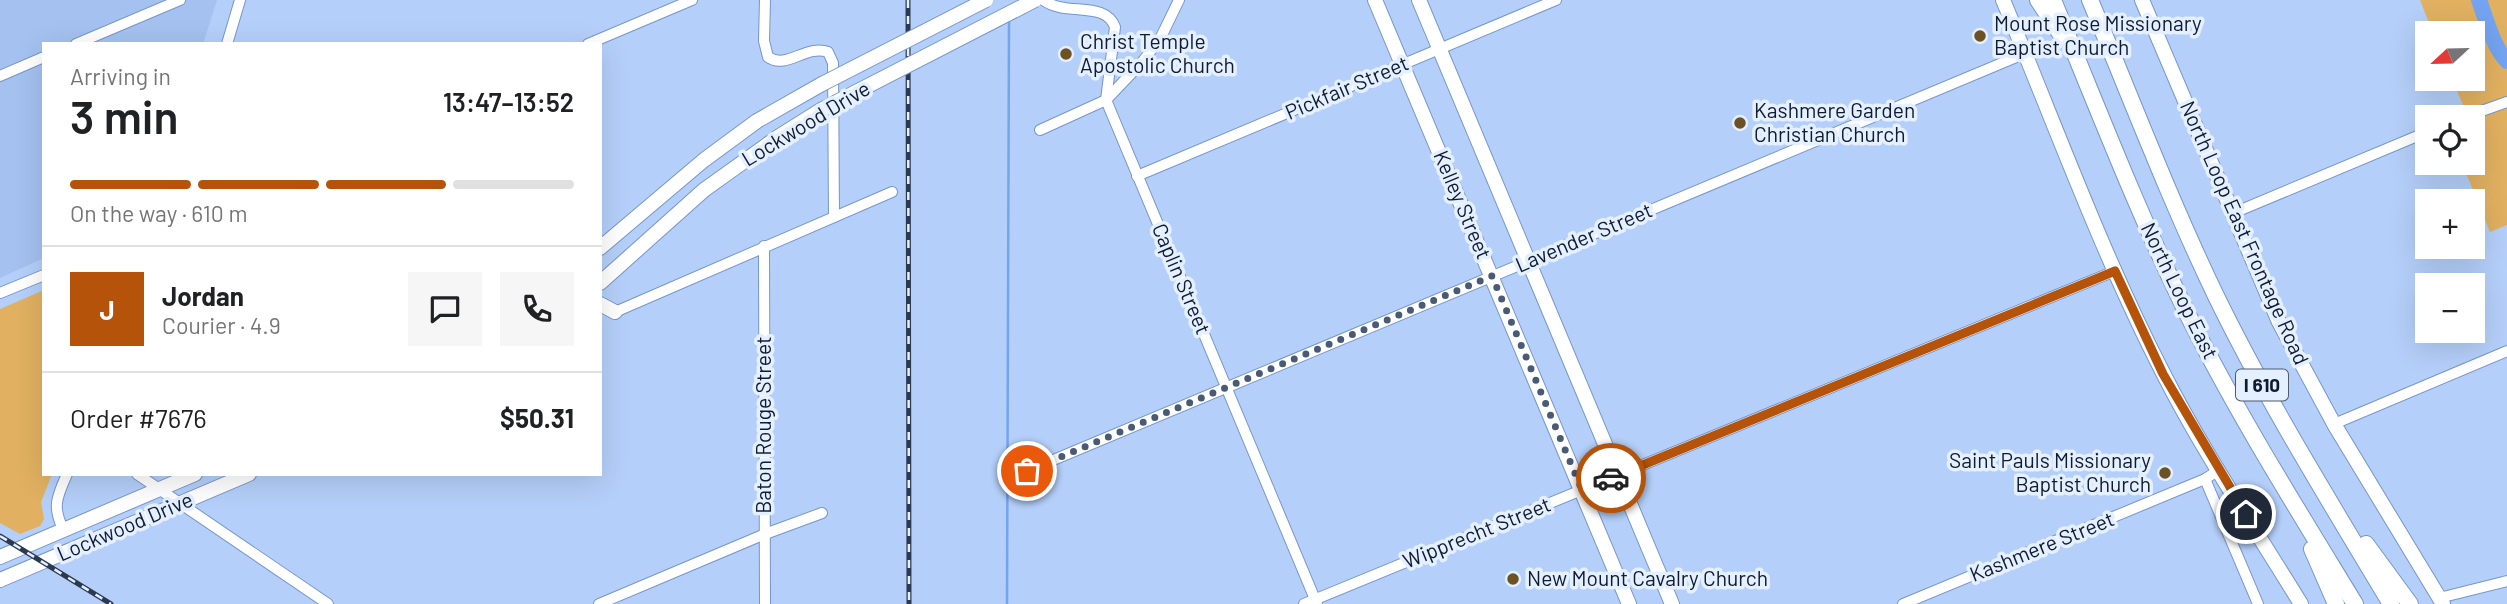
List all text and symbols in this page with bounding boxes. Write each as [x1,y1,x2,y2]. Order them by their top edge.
place label: Mount Rose Missionary Baptist Church [1994,10,2202,59]
north arrow [2415,21,2485,91]
map controls [2415,21,2485,343]
place label: Christ Temple Apostolic Church [1080,28,1235,77]
marker: Mount Rose Missionary Baptist Church [1972,28,1988,44]
marker: Christ Temple Apostolic Church [1058,46,1074,62]
street label: Pickfair Street [1281,49,1412,124]
text: Arriving in [70,62,171,90]
street label: Lockwood Drive [737,75,874,171]
text: 13:47–13:52 [443,86,574,117]
text: 3 min [70,88,179,143]
place label: Kashmere Garden Christian Church [1754,97,1915,146]
street label: North Loop East Frontage Road [2174,97,2314,369]
button: locate [2415,105,2485,175]
marker: Kashmere Garden Christian Church [1732,115,1748,131]
street label: Kelley Street [1429,146,1497,262]
button: + [2415,189,2485,259]
street label: Lavender Street [1511,197,1656,277]
text: On the way · 610 m [70,199,247,227]
street label: Caplin Street [1148,219,1217,338]
street label: North Loop East [2135,219,2223,363]
button: chat [408,272,482,346]
button: phone [500,272,574,346]
button: − [2415,273,2485,343]
text: Jordan [162,280,244,311]
text: J [99,294,115,325]
text: Courier · 4.9 [162,311,281,339]
street label: Baton Rouge Street [750,336,775,514]
road number: I 610 [2236,370,2288,400]
text: Order #7676 [70,402,207,433]
text: $50.31 [500,402,574,433]
pin [997,441,1057,501]
courier [1576,443,1646,513]
place label: Saint Pauls Missionary Baptist Church [1949,447,2151,496]
icon: bag [1008,452,1046,490]
icon: car [1592,459,1630,497]
marker: Saint Pauls Missionary Baptist Church [2157,465,2173,481]
pin [2216,484,2276,544]
street label: Lockwood Drive [53,486,196,565]
street label: Wipprecht Street [1399,491,1554,573]
icon: home [2227,495,2265,533]
street label: Kashmere Street [1966,505,2117,586]
place label: New Mount Cavalry Church [1527,565,1768,590]
marker: New Mount Cavalry Church [1505,571,1521,587]

